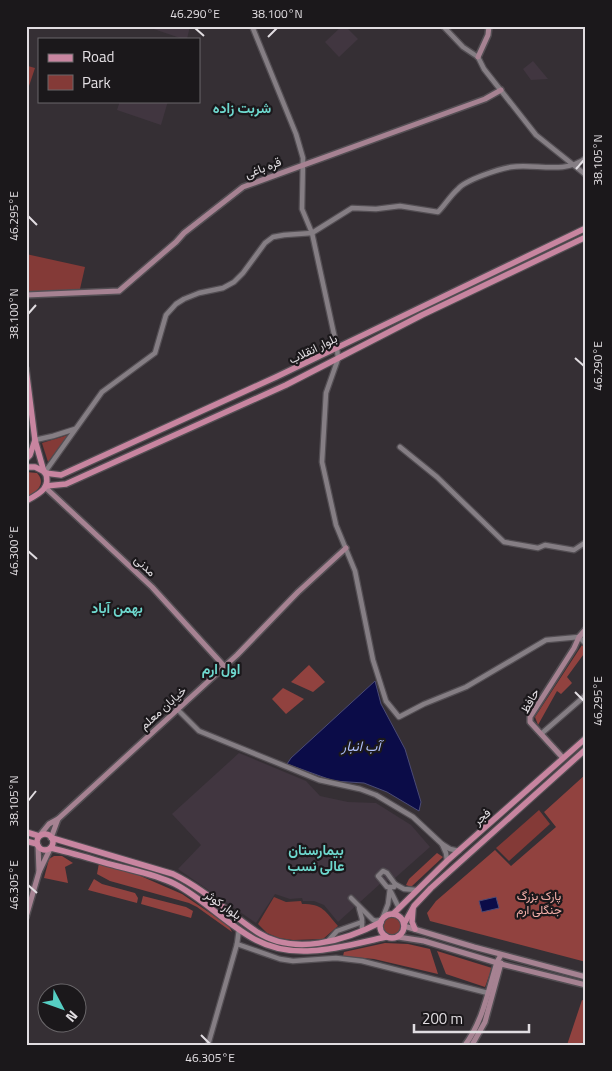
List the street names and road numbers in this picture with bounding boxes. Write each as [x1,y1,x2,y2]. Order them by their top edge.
street label: قره باغی [242,152,284,183]
street label: بلوار انقلاب [285,329,340,369]
street label: مدنی [130,550,161,581]
street label: خیابان معلم [135,681,190,734]
street label: حافظ [515,685,544,717]
street label: فجر [468,803,495,830]
street label: بلوار کوثر [200,884,246,924]

